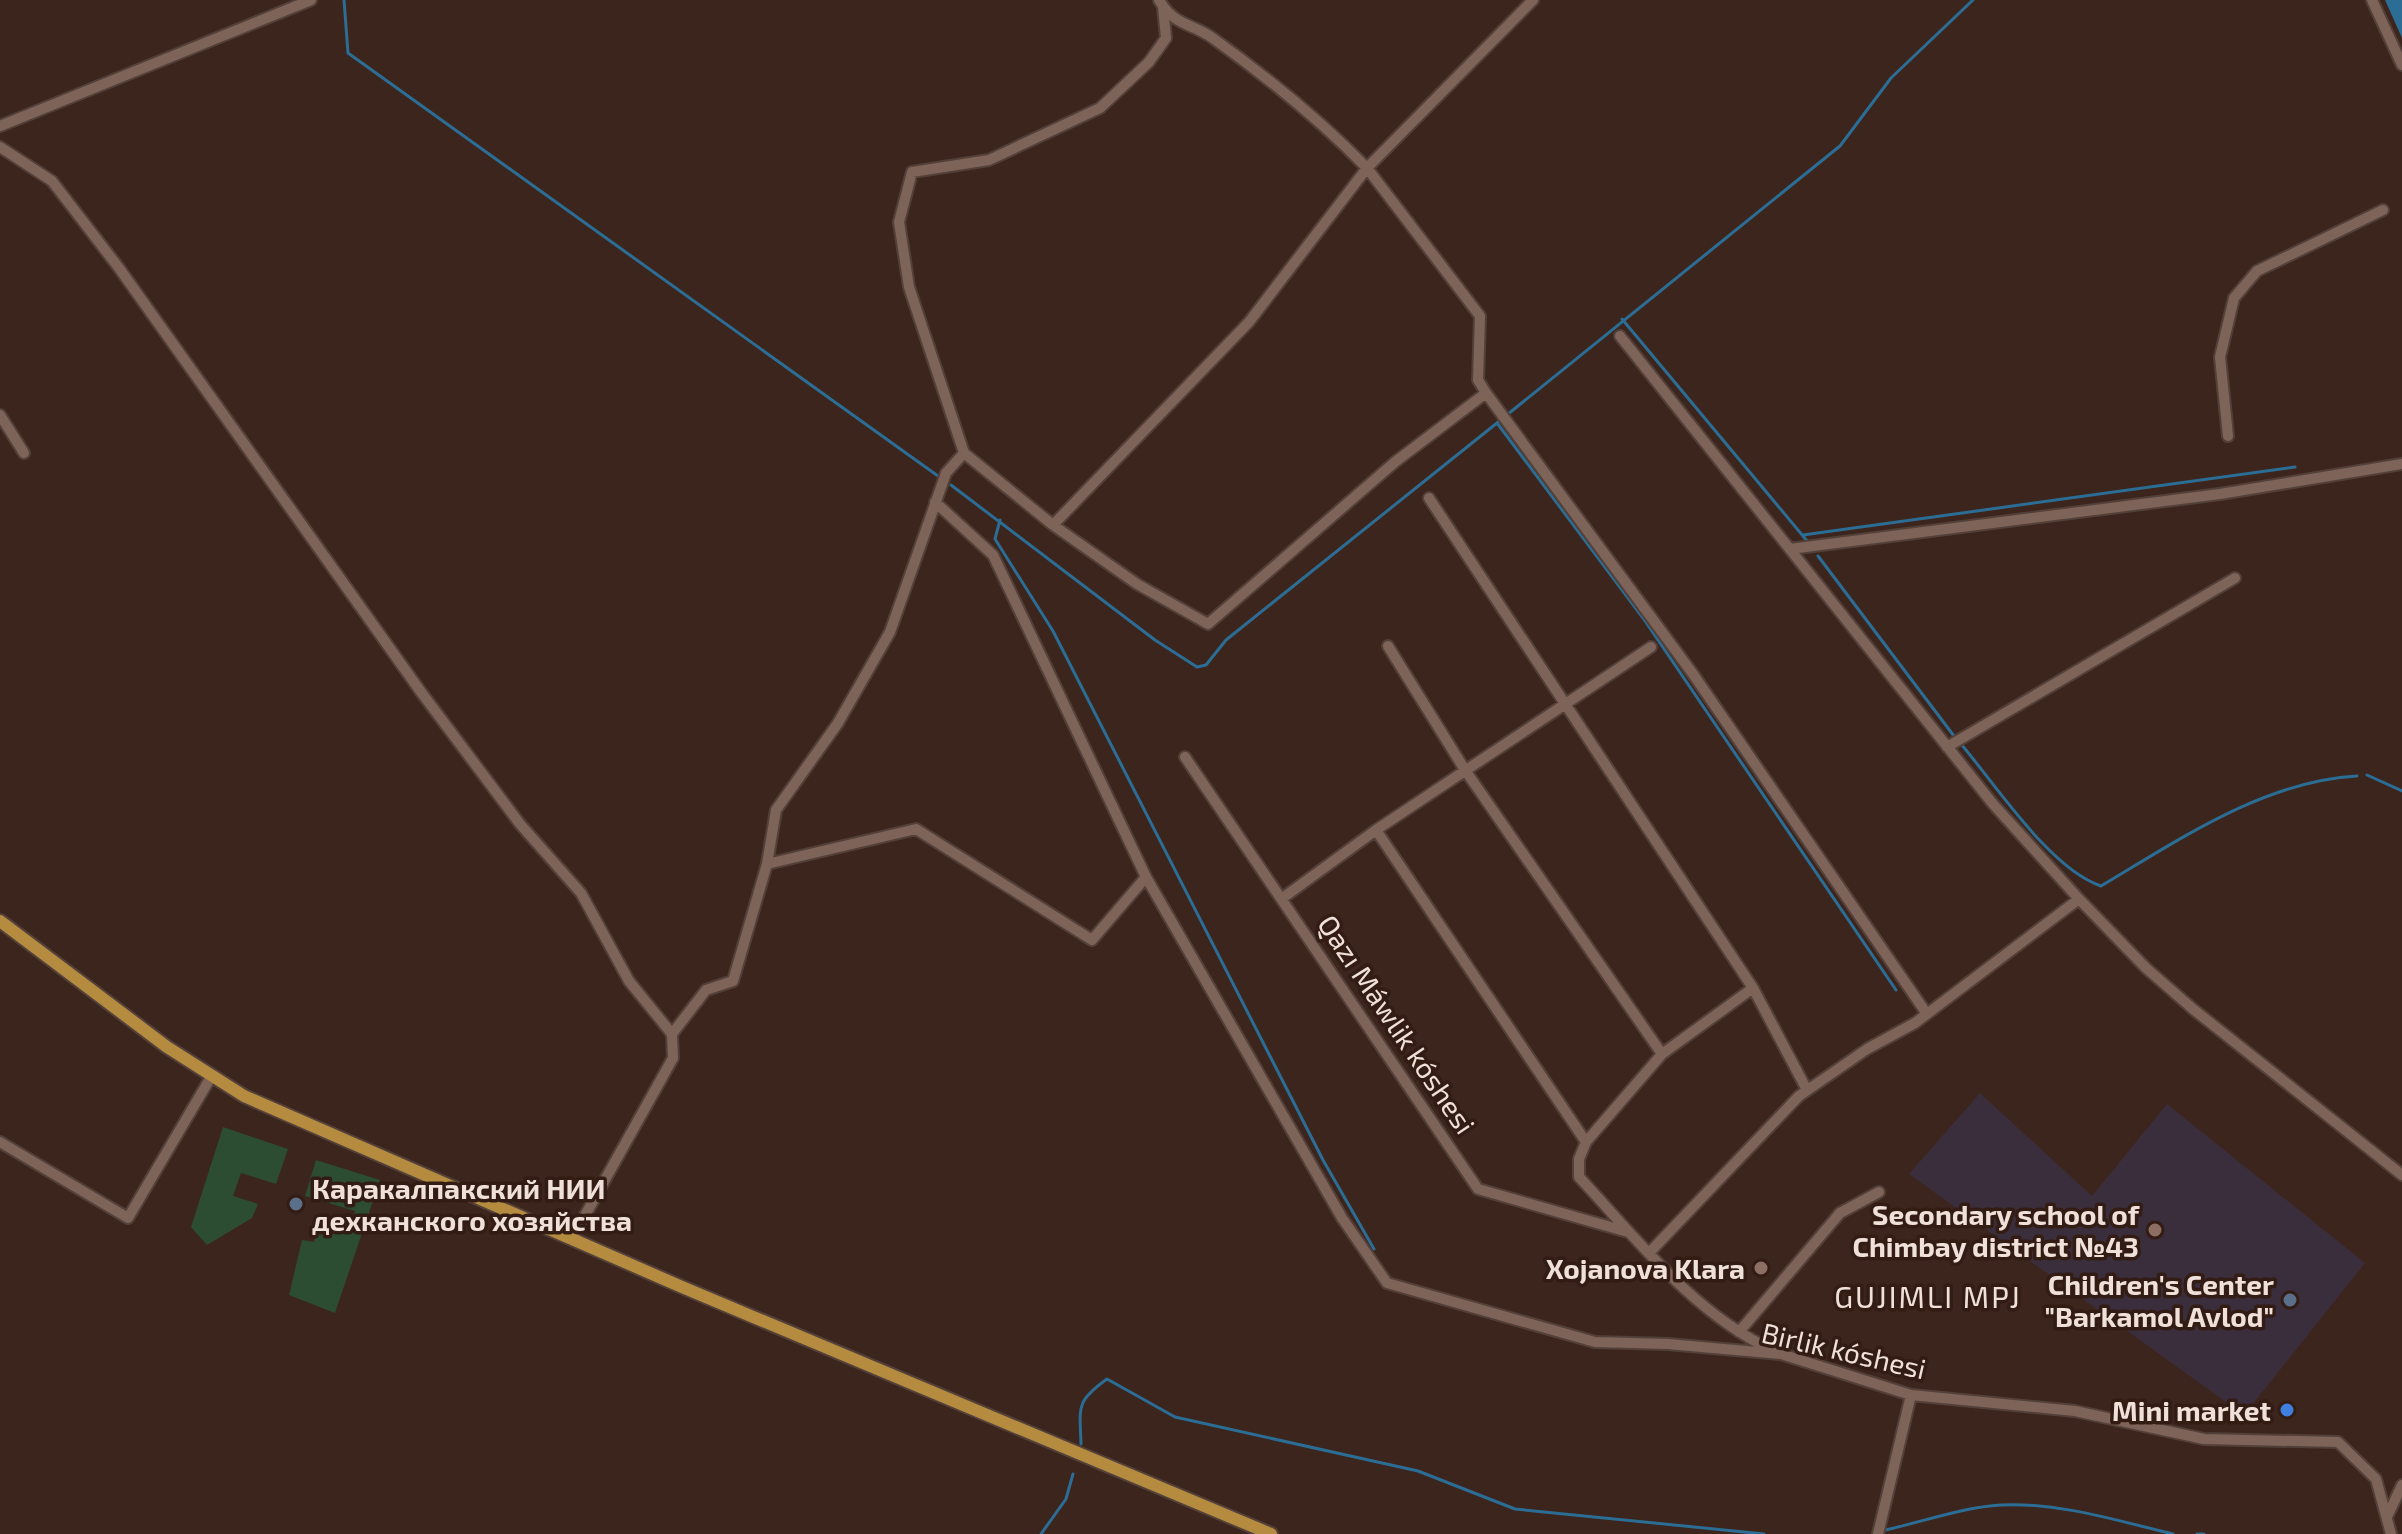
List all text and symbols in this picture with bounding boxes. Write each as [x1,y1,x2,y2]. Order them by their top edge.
street label: Qazı Máwlik kóshesi [1311,908,1483,1140]
place label: Каракалпакский НИИ дехканского хозяйства [312,1171,632,1237]
marker: Каракалпакский НИИ дехканского хозяйства [287,1195,305,1213]
place label: Secondary school of Chimbay district №43 [1853,1197,2140,1263]
marker: Secondary school of Chimbay district №43 [2146,1221,2164,1239]
place label: Xojanova Klara [1546,1251,1745,1285]
marker: Xojanova Klara [1752,1259,1770,1277]
place label: Children's Center "Barkamol Avlod" [2045,1267,2274,1333]
district label: GUJIMLI MPJ [1834,1278,2022,1314]
marker: Children's Center "Barkamol Avlod" [2281,1291,2299,1309]
street label: Birlik kóshesi [1759,1315,1929,1385]
place label: Mini market [2112,1393,2271,1427]
marker: Mini market [2278,1401,2296,1419]

